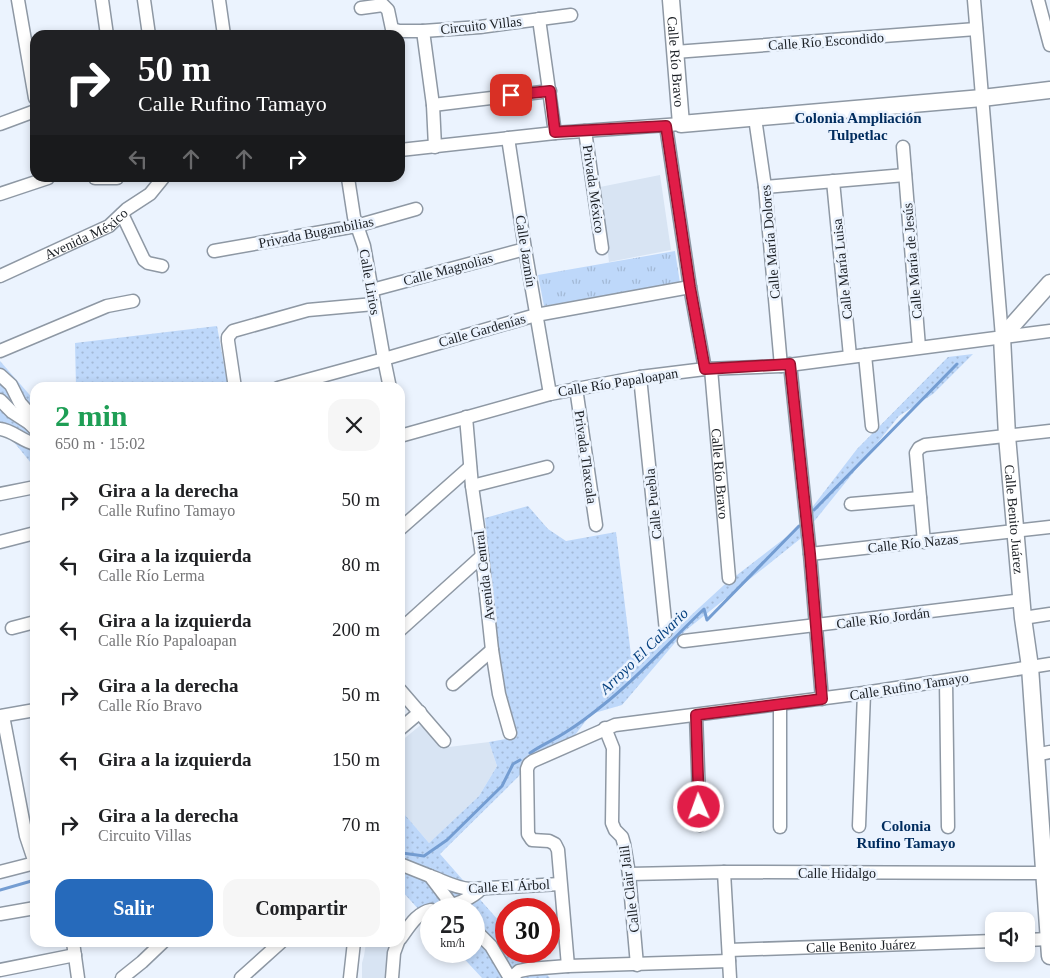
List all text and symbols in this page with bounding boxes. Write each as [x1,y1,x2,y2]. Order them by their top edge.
street label: Circuito Villas [440,14,522,37]
street label: Calle Río Bravo [664,16,687,108]
street label: Calle Río Escondido [768,30,884,53]
icon: right [55,50,120,115]
text: 50 m [138,50,211,89]
pin [490,74,532,116]
icon: arrive [497,81,525,109]
text: Calle Rufino Tamayo [138,91,327,116]
district label: Colonia Ampliación Tulpetlac [794,110,922,143]
street label: Privada México [580,144,607,234]
icon: left [124,145,152,173]
icon: ahead [177,145,205,173]
icon: ahead [230,145,258,173]
icon: right [283,145,311,173]
street label: Calle María Dolores [758,184,783,300]
street label: Calle María de Jesús [900,202,925,320]
street label: Avenida México [42,206,131,263]
street label: Privada Bugambilias [257,214,375,251]
street label: Calle Jazmín [512,214,539,288]
street label: Calle María Luisa [830,217,855,320]
street label: Calle Lirios [356,248,383,316]
street label: Calle Magnolias [402,250,495,289]
street label: Calle Gardenías [437,311,527,350]
street label: Calle Río Papaloapan [557,366,679,399]
text: 2 min [55,399,128,432]
button: close [328,399,380,451]
street label: Privada Tlaxcala [572,409,600,506]
street label: Calle Río Bravo [708,428,731,520]
text: 650 m · 15:02 [55,435,145,452]
street label: Calle Benito Juárez [1002,464,1026,575]
street label: Calle Puebla [642,467,665,540]
text: Gira a la derecha [98,480,239,501]
icon: right [55,486,83,514]
text: 50 m [341,489,380,510]
text: Calle Rufino Tamayo [98,502,235,519]
street label: Avenida Central [471,530,497,622]
street label: Calle Río Nazas [867,531,959,556]
text: Gira a la izquierda [98,545,252,566]
icon: left [55,551,83,579]
text: 80 m [341,554,380,575]
text: Calle Río Lerma [98,567,205,584]
water label: Arroyo El Calvario [596,605,692,698]
street label: Calle Río Jordán [835,605,931,632]
text: Gira a la izquierda [98,610,252,631]
icon: left [55,616,83,644]
text: 200 m [332,619,380,640]
text: Calle Río Papaloapan [98,632,237,649]
street label: Calle Rufino Tamayo [849,670,970,703]
text: Gira a la derecha [98,675,239,696]
icon: right [55,681,83,709]
text: 50 m [341,684,380,705]
text: Calle Río Bravo [98,697,202,714]
icon: left [55,746,83,774]
text: Gira a la izquierda [98,749,252,770]
text: 150 m [332,749,380,770]
position arrow [672,780,724,832]
text: Gira a la derecha [98,805,239,826]
icon: right [55,811,83,839]
text: 70 m [341,814,380,835]
district label: Colonia Rufino Tamayo [857,818,955,851]
text: Circuito Villas [98,827,191,844]
street label: Calle Clair Jalil [617,844,642,933]
street label: Calle Hidalgo [798,866,876,881]
street label: Calle El Árbol [468,876,550,896]
button: Salir [55,879,213,937]
button: Compartir [223,879,380,937]
speed limit sign: 30 [495,898,560,963]
text: 25 [440,911,465,938]
map controls [985,912,1035,962]
button: sound [985,912,1035,962]
text: km/h [440,936,465,950]
street label: Calle Benito Juárez [806,937,916,955]

